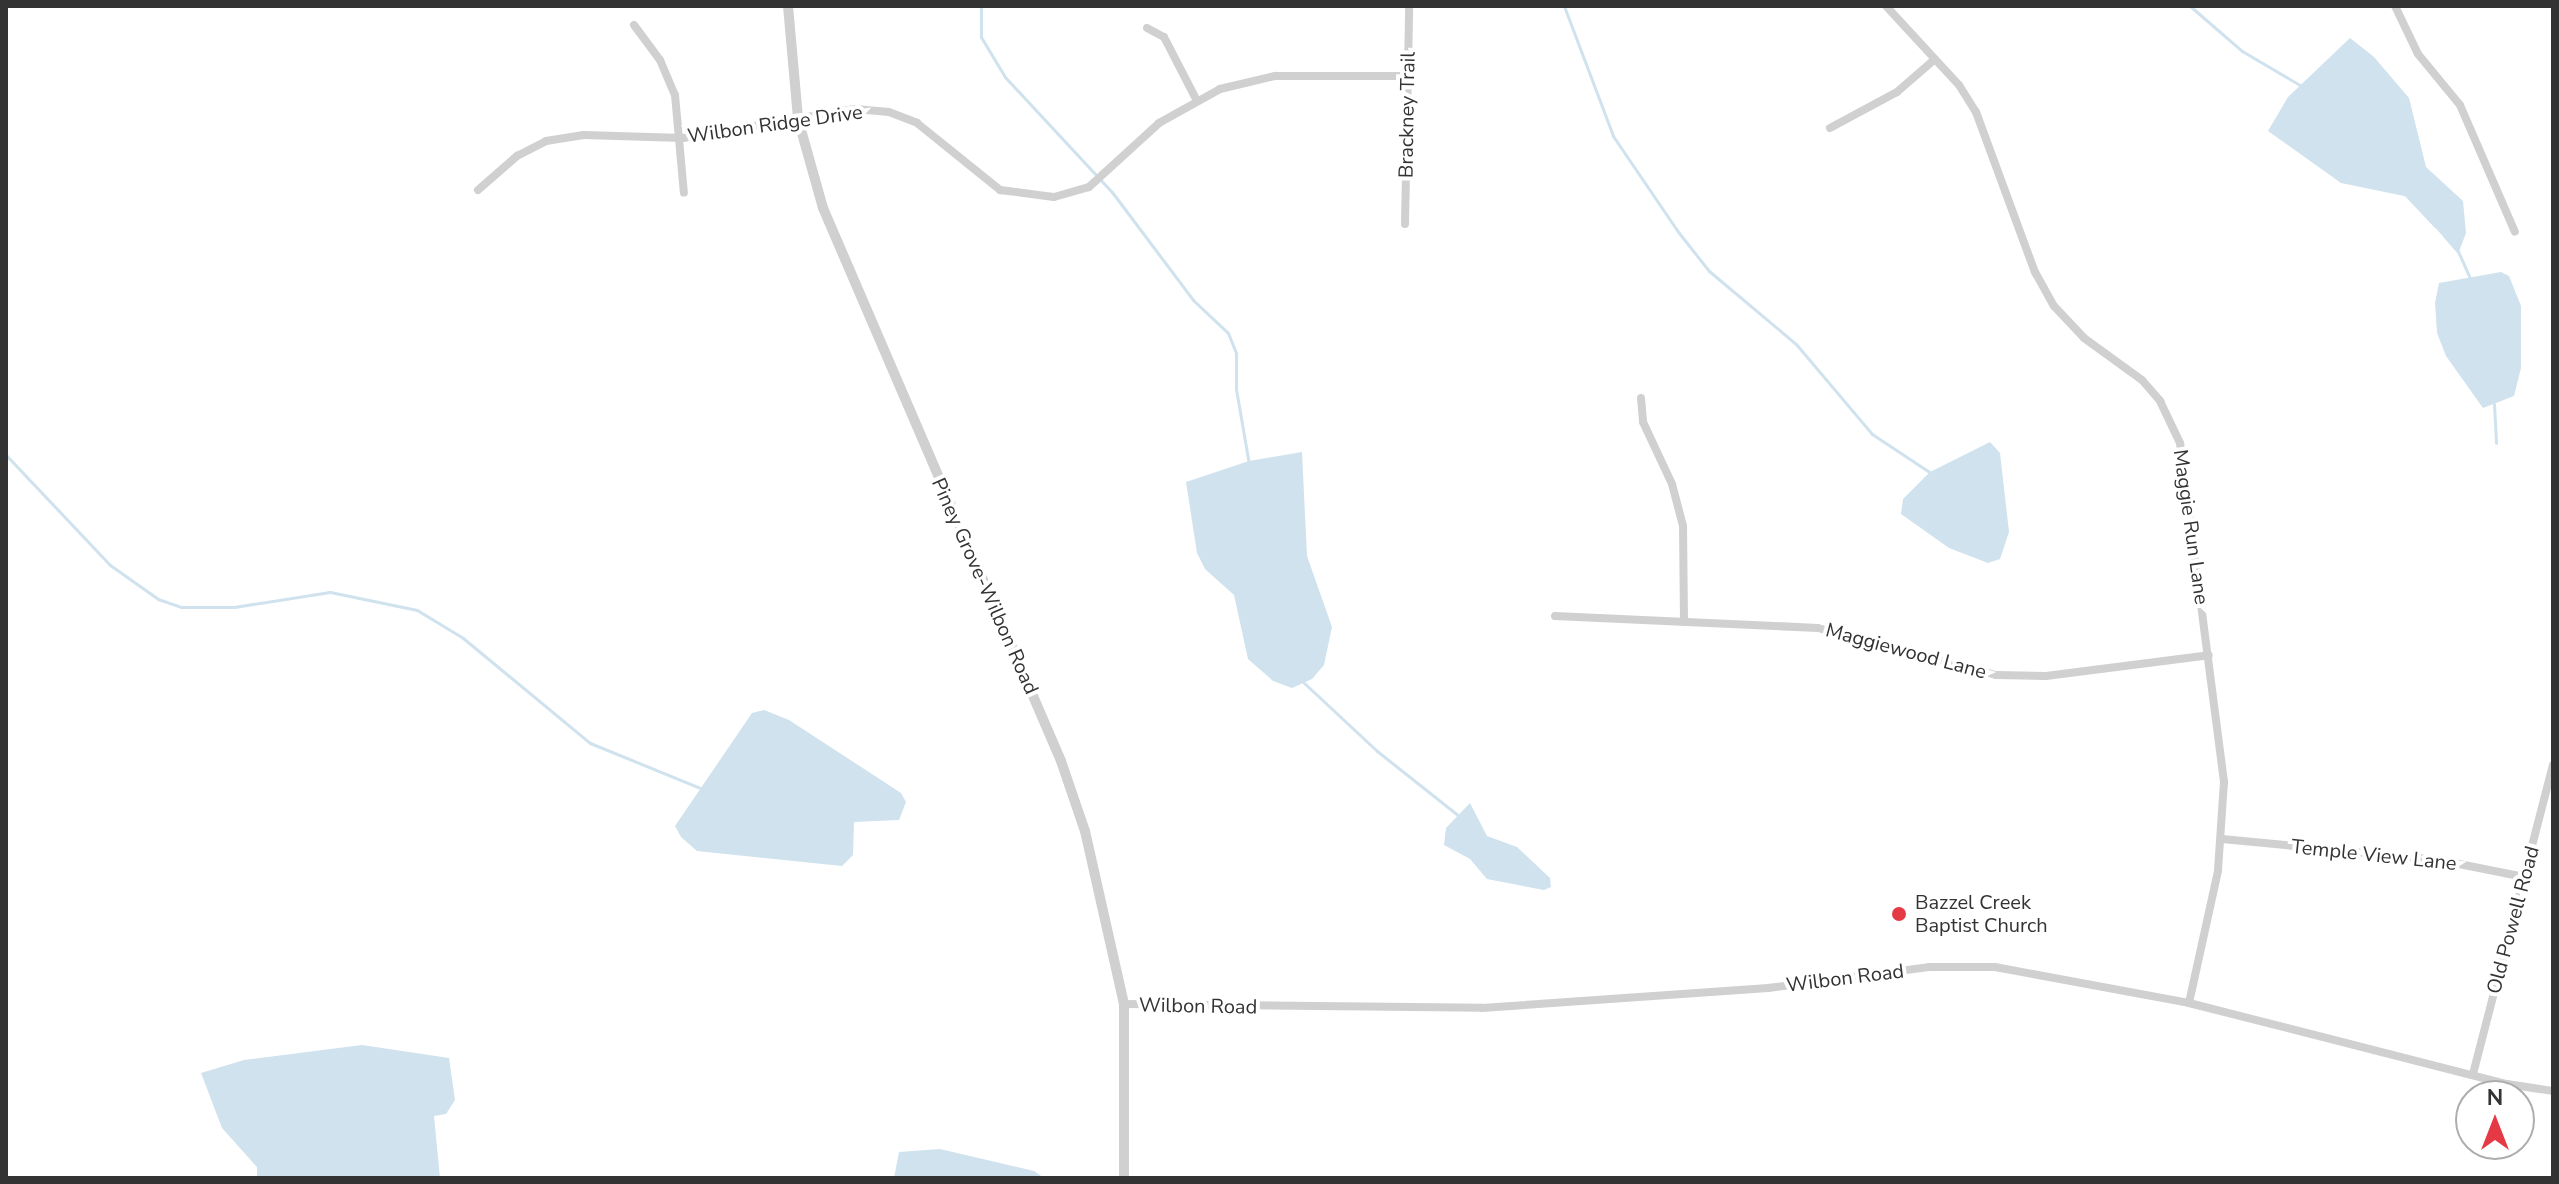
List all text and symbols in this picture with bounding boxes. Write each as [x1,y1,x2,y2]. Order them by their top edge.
street label: Brackney Trail [1394,52,1420,178]
street label: Wilbon Ridge Drive [686,100,864,148]
street label: Maggie Run Lane [2168,448,2214,606]
street label: Piney Grove-Wilbon Road [926,474,1044,698]
street label: Maggiewood Lane [1823,618,1989,684]
street label: Temple View Lane [2290,834,2458,876]
street label: Old Powell Road [2482,843,2544,997]
place label: Bazzel Creek Baptist Church [1915,890,2048,937]
marker: Bazzel Creek Baptist Church [1890,905,1908,923]
street label: Wilbon Road [1785,959,1905,997]
street label: Wilbon Road [1139,993,1257,1019]
north arrow [2455,1080,2535,1160]
text: N [2487,1083,2503,1113]

